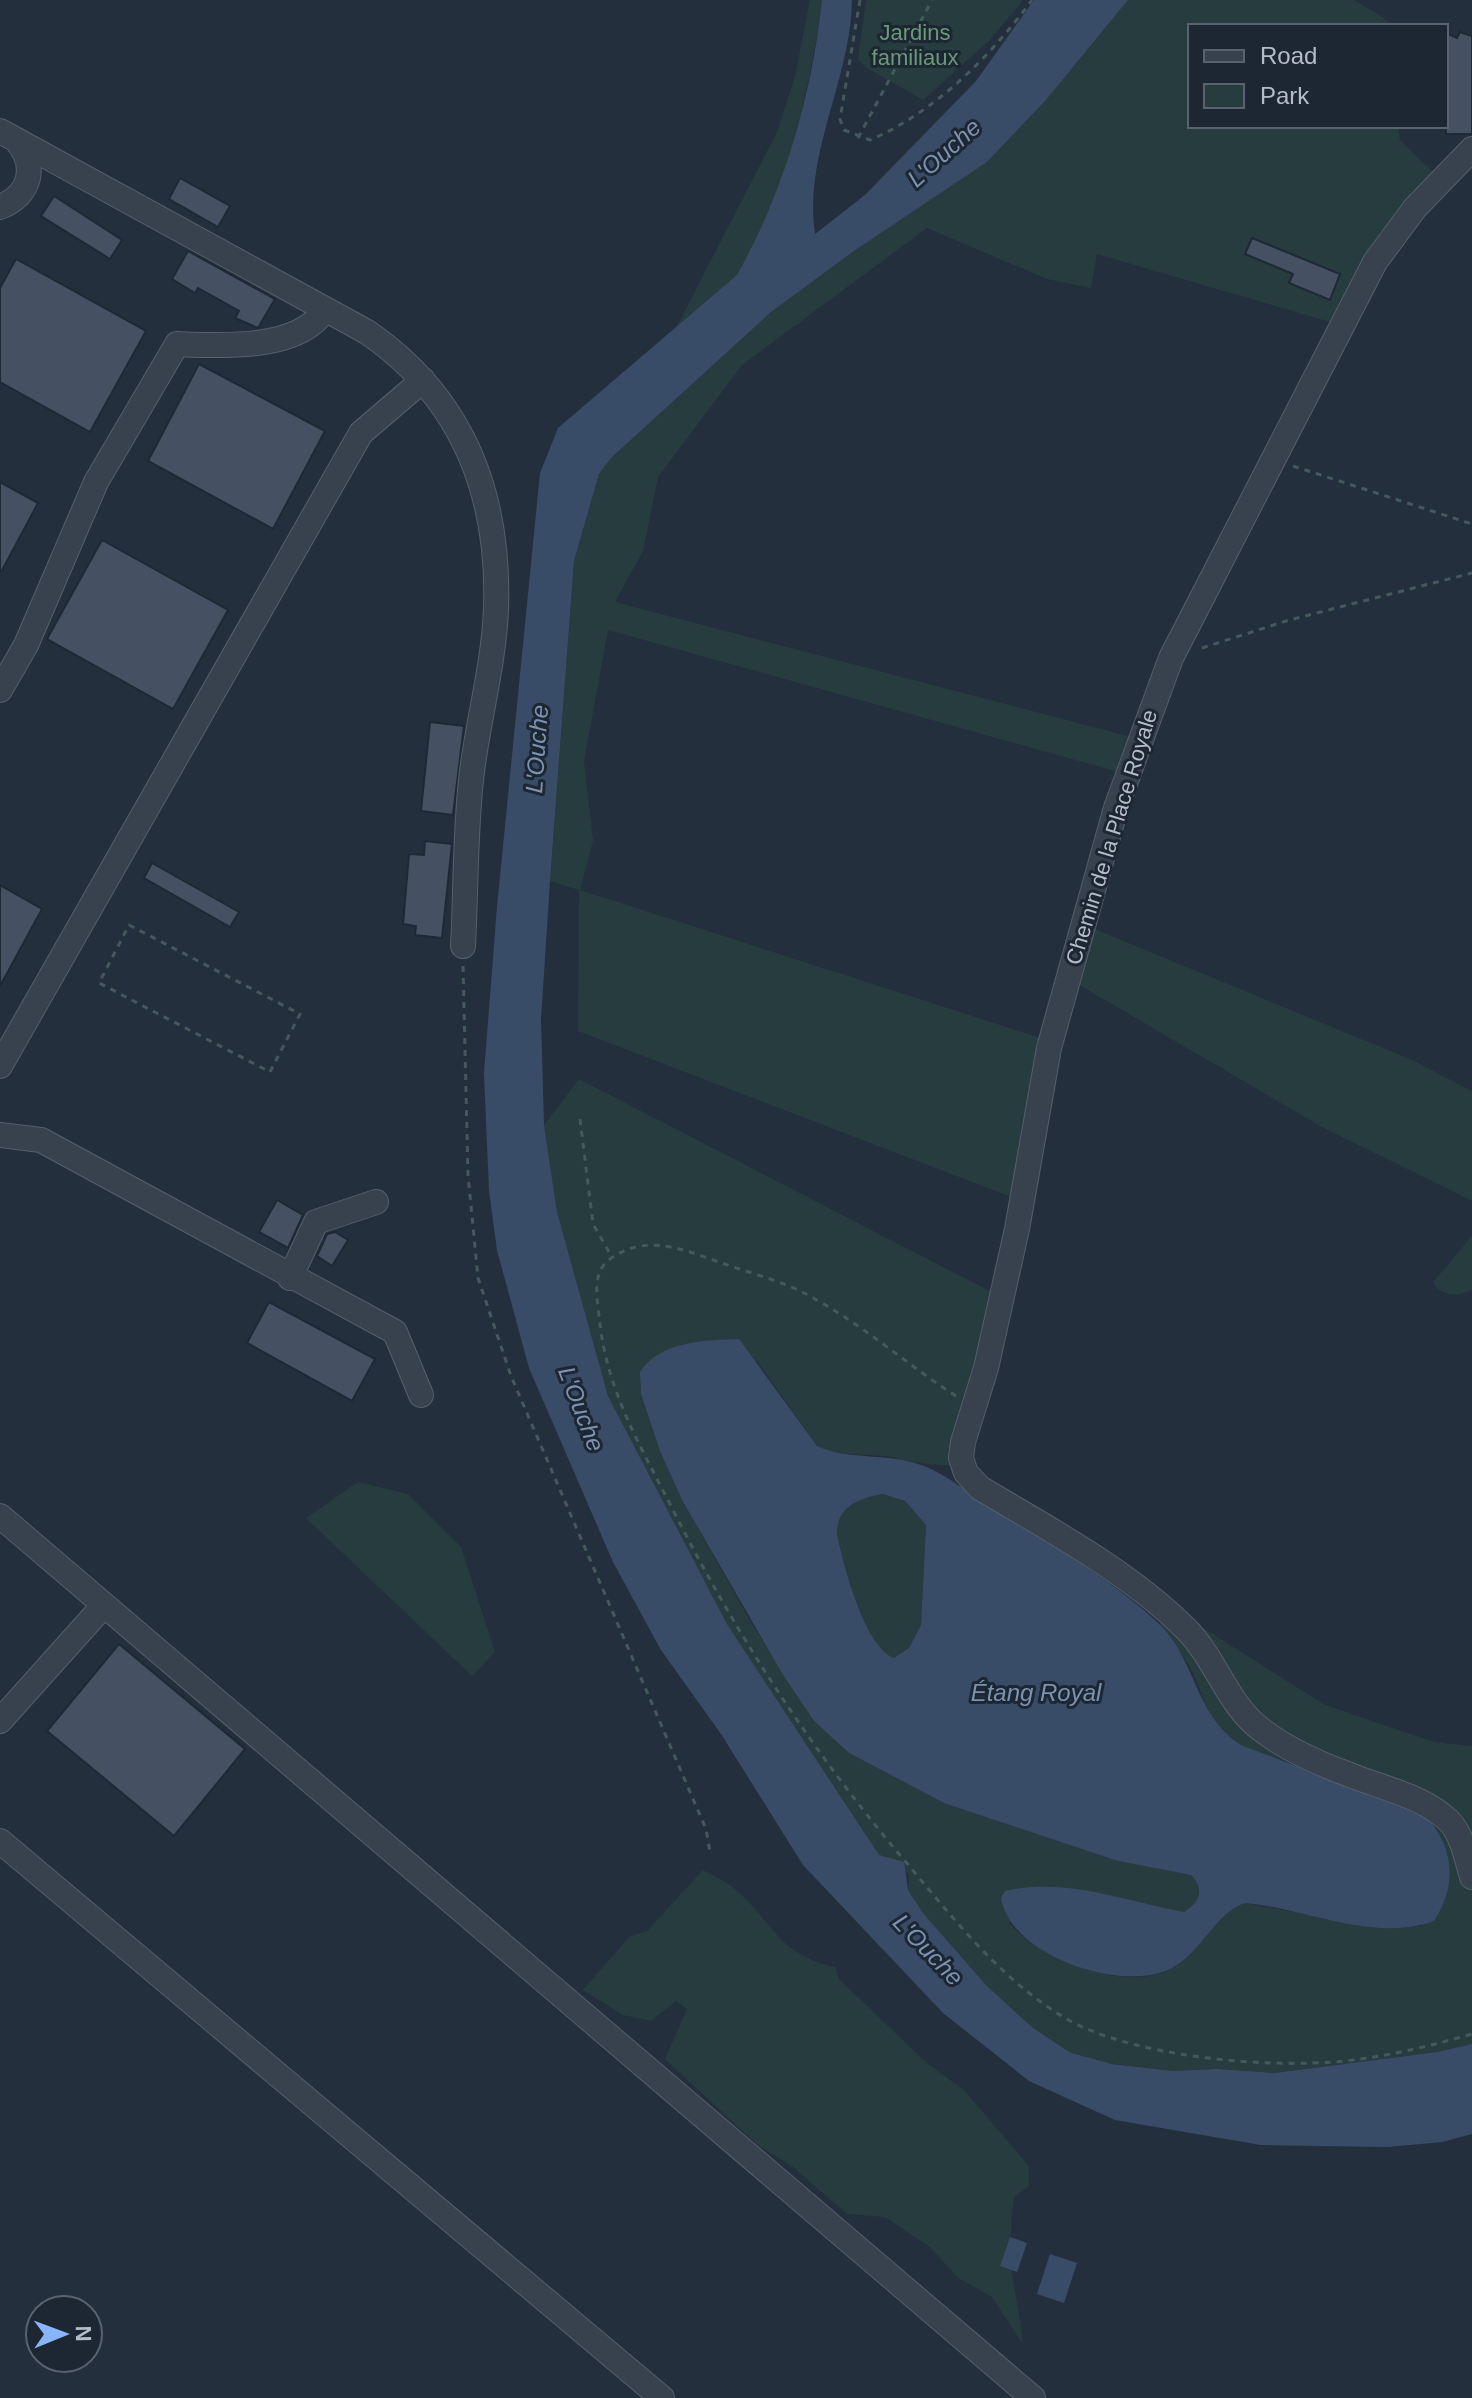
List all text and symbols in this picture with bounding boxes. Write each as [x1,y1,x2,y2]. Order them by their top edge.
park label: Jardins familiaux [872,20,958,70]
legend [1188,24,1448,128]
text: Road [1260,42,1317,69]
text: Park [1260,82,1310,109]
water label: L'Ouche [902,113,986,192]
water label: L'Ouche [520,704,553,794]
street label: Chemin de la Place Royale [1061,707,1162,968]
water label: L'Ouche [553,1363,610,1455]
water label: Étang Royal [971,1679,1102,1706]
water label: L'Ouche [888,1908,969,1991]
north arrow [24,2294,104,2374]
text: N [71,2325,96,2342]

